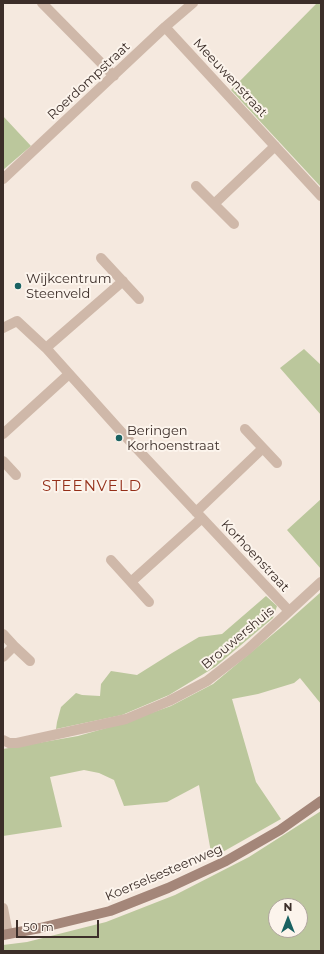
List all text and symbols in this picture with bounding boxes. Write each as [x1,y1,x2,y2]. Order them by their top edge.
street label: Meeuwenstraat [190,36,270,120]
street label: Roerdompstraat [45,39,133,123]
place label: Wijkcentrum Steenveld [26,271,112,302]
marker: Wijkcentrum Steenveld [13,281,23,291]
place label: Beringen Korhoenstraat [127,423,220,454]
marker: Beringen Korhoenstraat [114,433,124,443]
district label: STEENVELD [42,478,142,496]
street label: Korhoenstraat [218,517,292,595]
street label: Brouwershuis [199,603,277,673]
street label: Koerselsesteenweg [103,841,225,905]
north arrow [268,898,308,938]
text: N [284,900,292,914]
scale bar [18,912,101,938]
text: 50 m [23,919,54,934]

